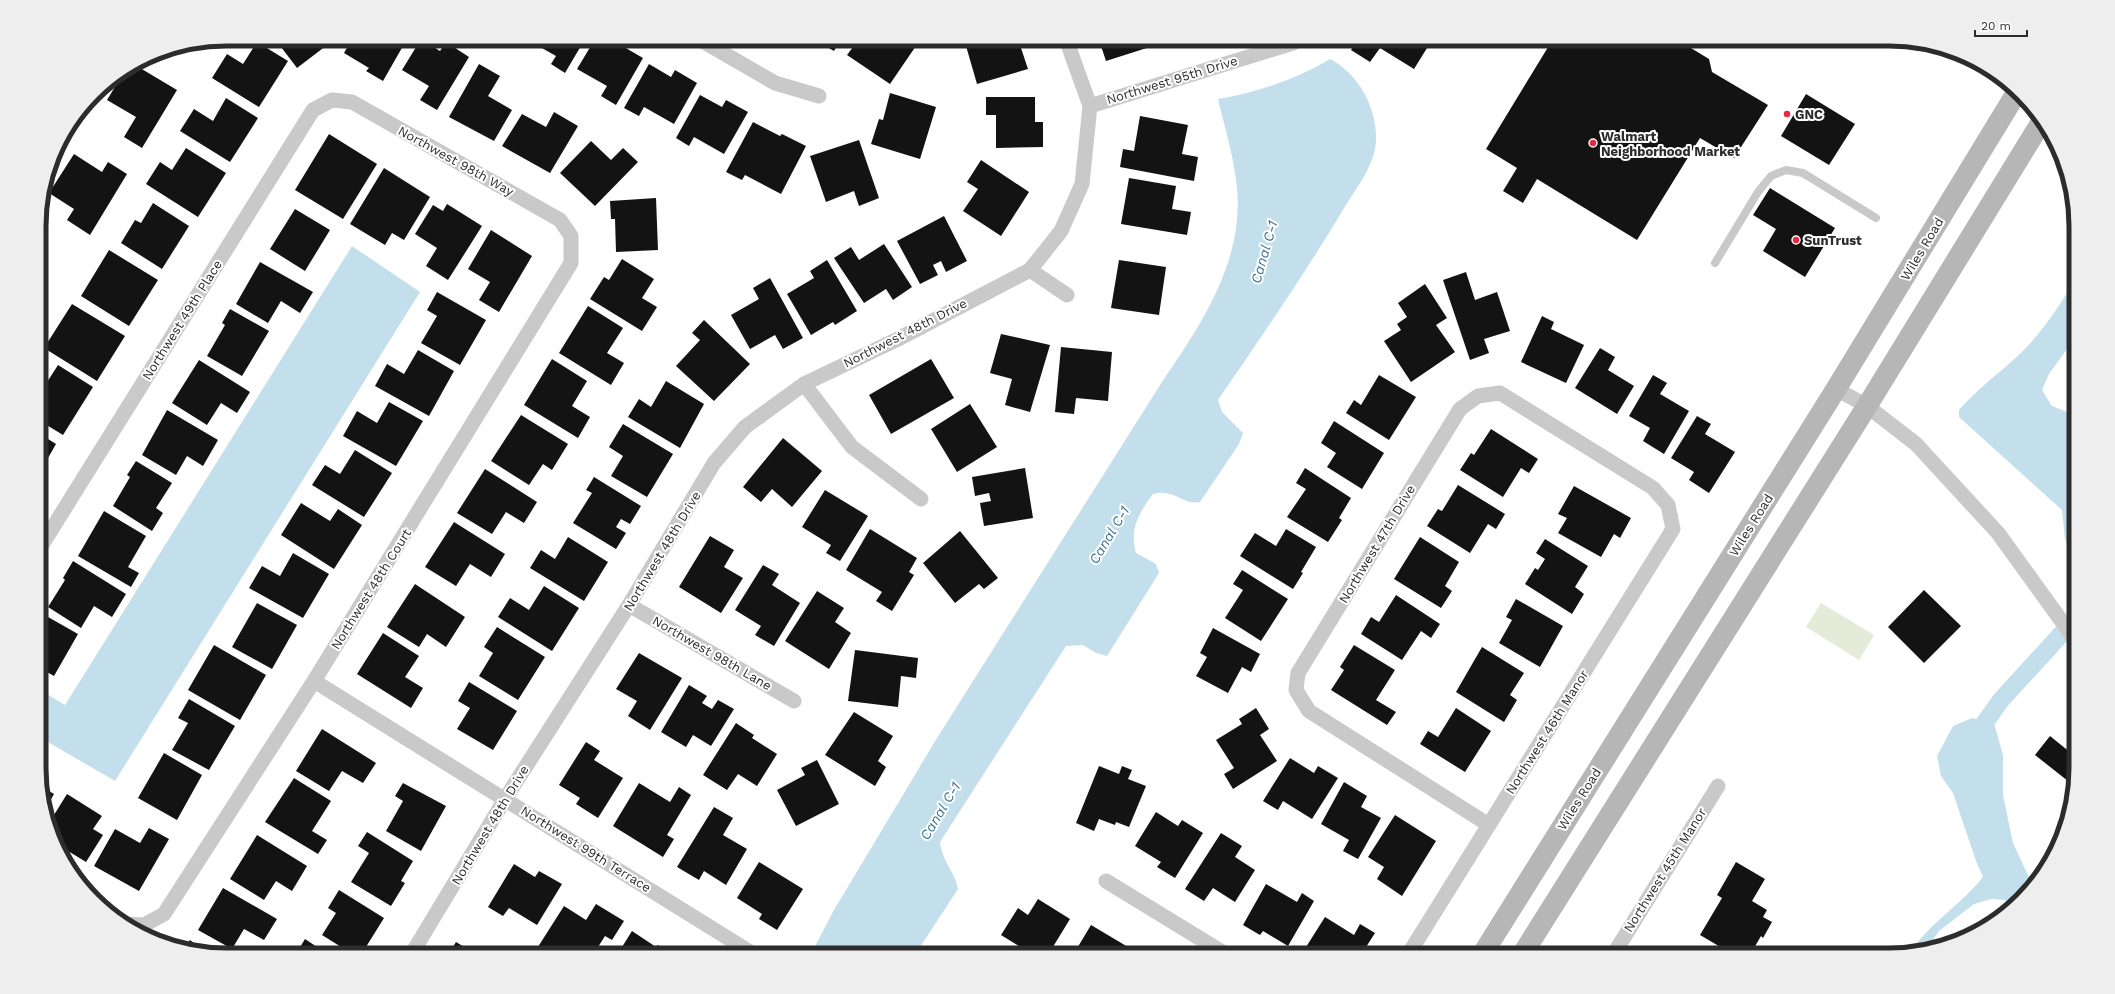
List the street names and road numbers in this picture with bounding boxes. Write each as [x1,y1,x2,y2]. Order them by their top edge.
street label: Northwest 95th Drive [1105,53,1239,107]
street label: Northwest 98th Way [396,123,517,199]
street label: Wiles Road [1897,215,1947,283]
street label: Northwest 49th Place [139,257,225,383]
street label: Northwest 48th Drive [841,295,969,371]
street label: Northwest 47th Drive [1336,482,1418,606]
street label: Northwest 48th Drive [620,489,704,613]
street label: Wiles Road [1726,491,1776,559]
street label: Northwest 48th Court [328,525,415,652]
street label: Northwest 98th Lane [650,613,774,693]
street label: Northwest 46th Manor [1503,667,1591,797]
street label: Northwest 48th Drive [448,763,532,887]
street label: Wiles Road [1554,765,1604,833]
street label: Northwest 99th Terrace [518,803,654,895]
street label: Northwest 45th Manor [1621,805,1709,935]

